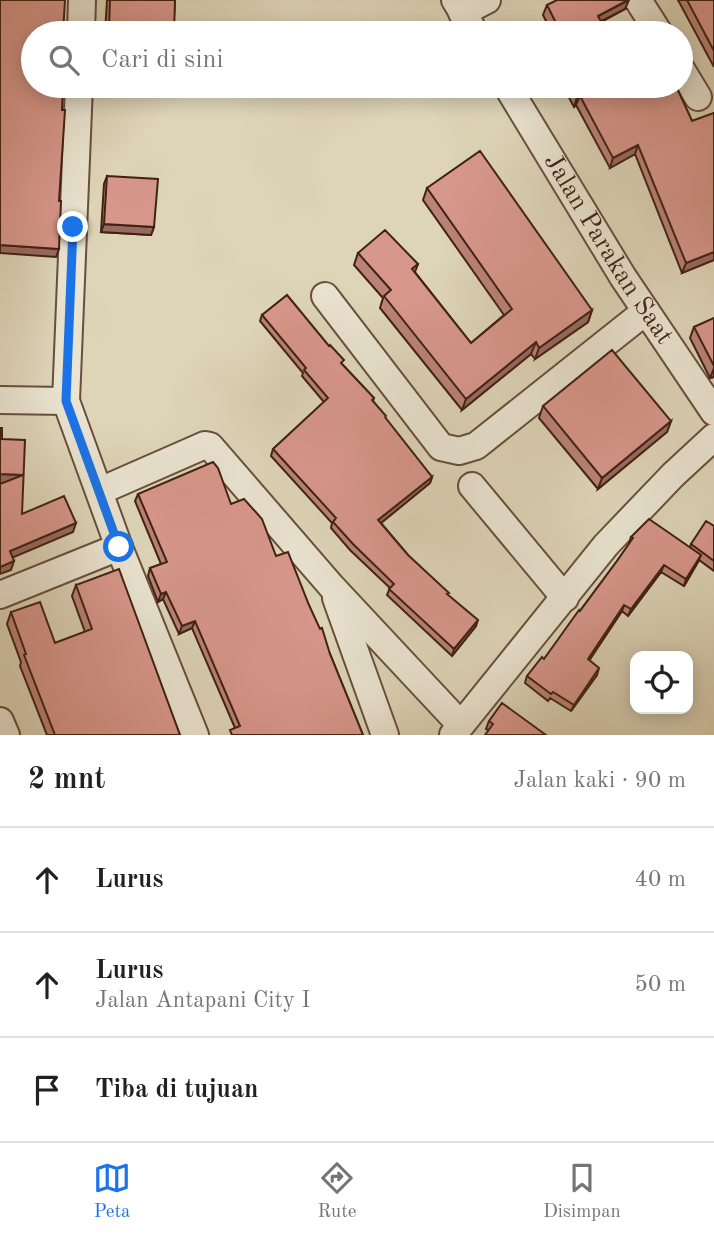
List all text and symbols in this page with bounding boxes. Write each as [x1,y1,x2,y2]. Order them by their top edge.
search box [21,21,693,98]
icon: search [45,41,83,79]
text: Cari di sini [101,47,223,73]
street label: Jalan Parakan Saat [539,149,678,349]
route end [57,211,88,242]
route start [103,531,134,562]
map controls [630,651,693,714]
button: locate [630,651,693,714]
text: 2 mnt [28,765,105,795]
text: Jalan kaki · 90 m [514,769,686,792]
icon: ahead [28,861,66,899]
text: Lurus [95,867,163,893]
text: 40 m [635,868,686,891]
text: Lurus [95,958,163,984]
icon: ahead [28,966,66,1004]
text: 50 m [635,973,686,996]
text: Jalan Antapani City I [95,989,310,1012]
icon: arrive [28,1071,66,1109]
text: Tiba di tujuan [95,1077,259,1103]
tab: Peta [93,1159,131,1224]
tab: Rute [317,1159,357,1224]
tab: Disimpan [543,1159,621,1224]

